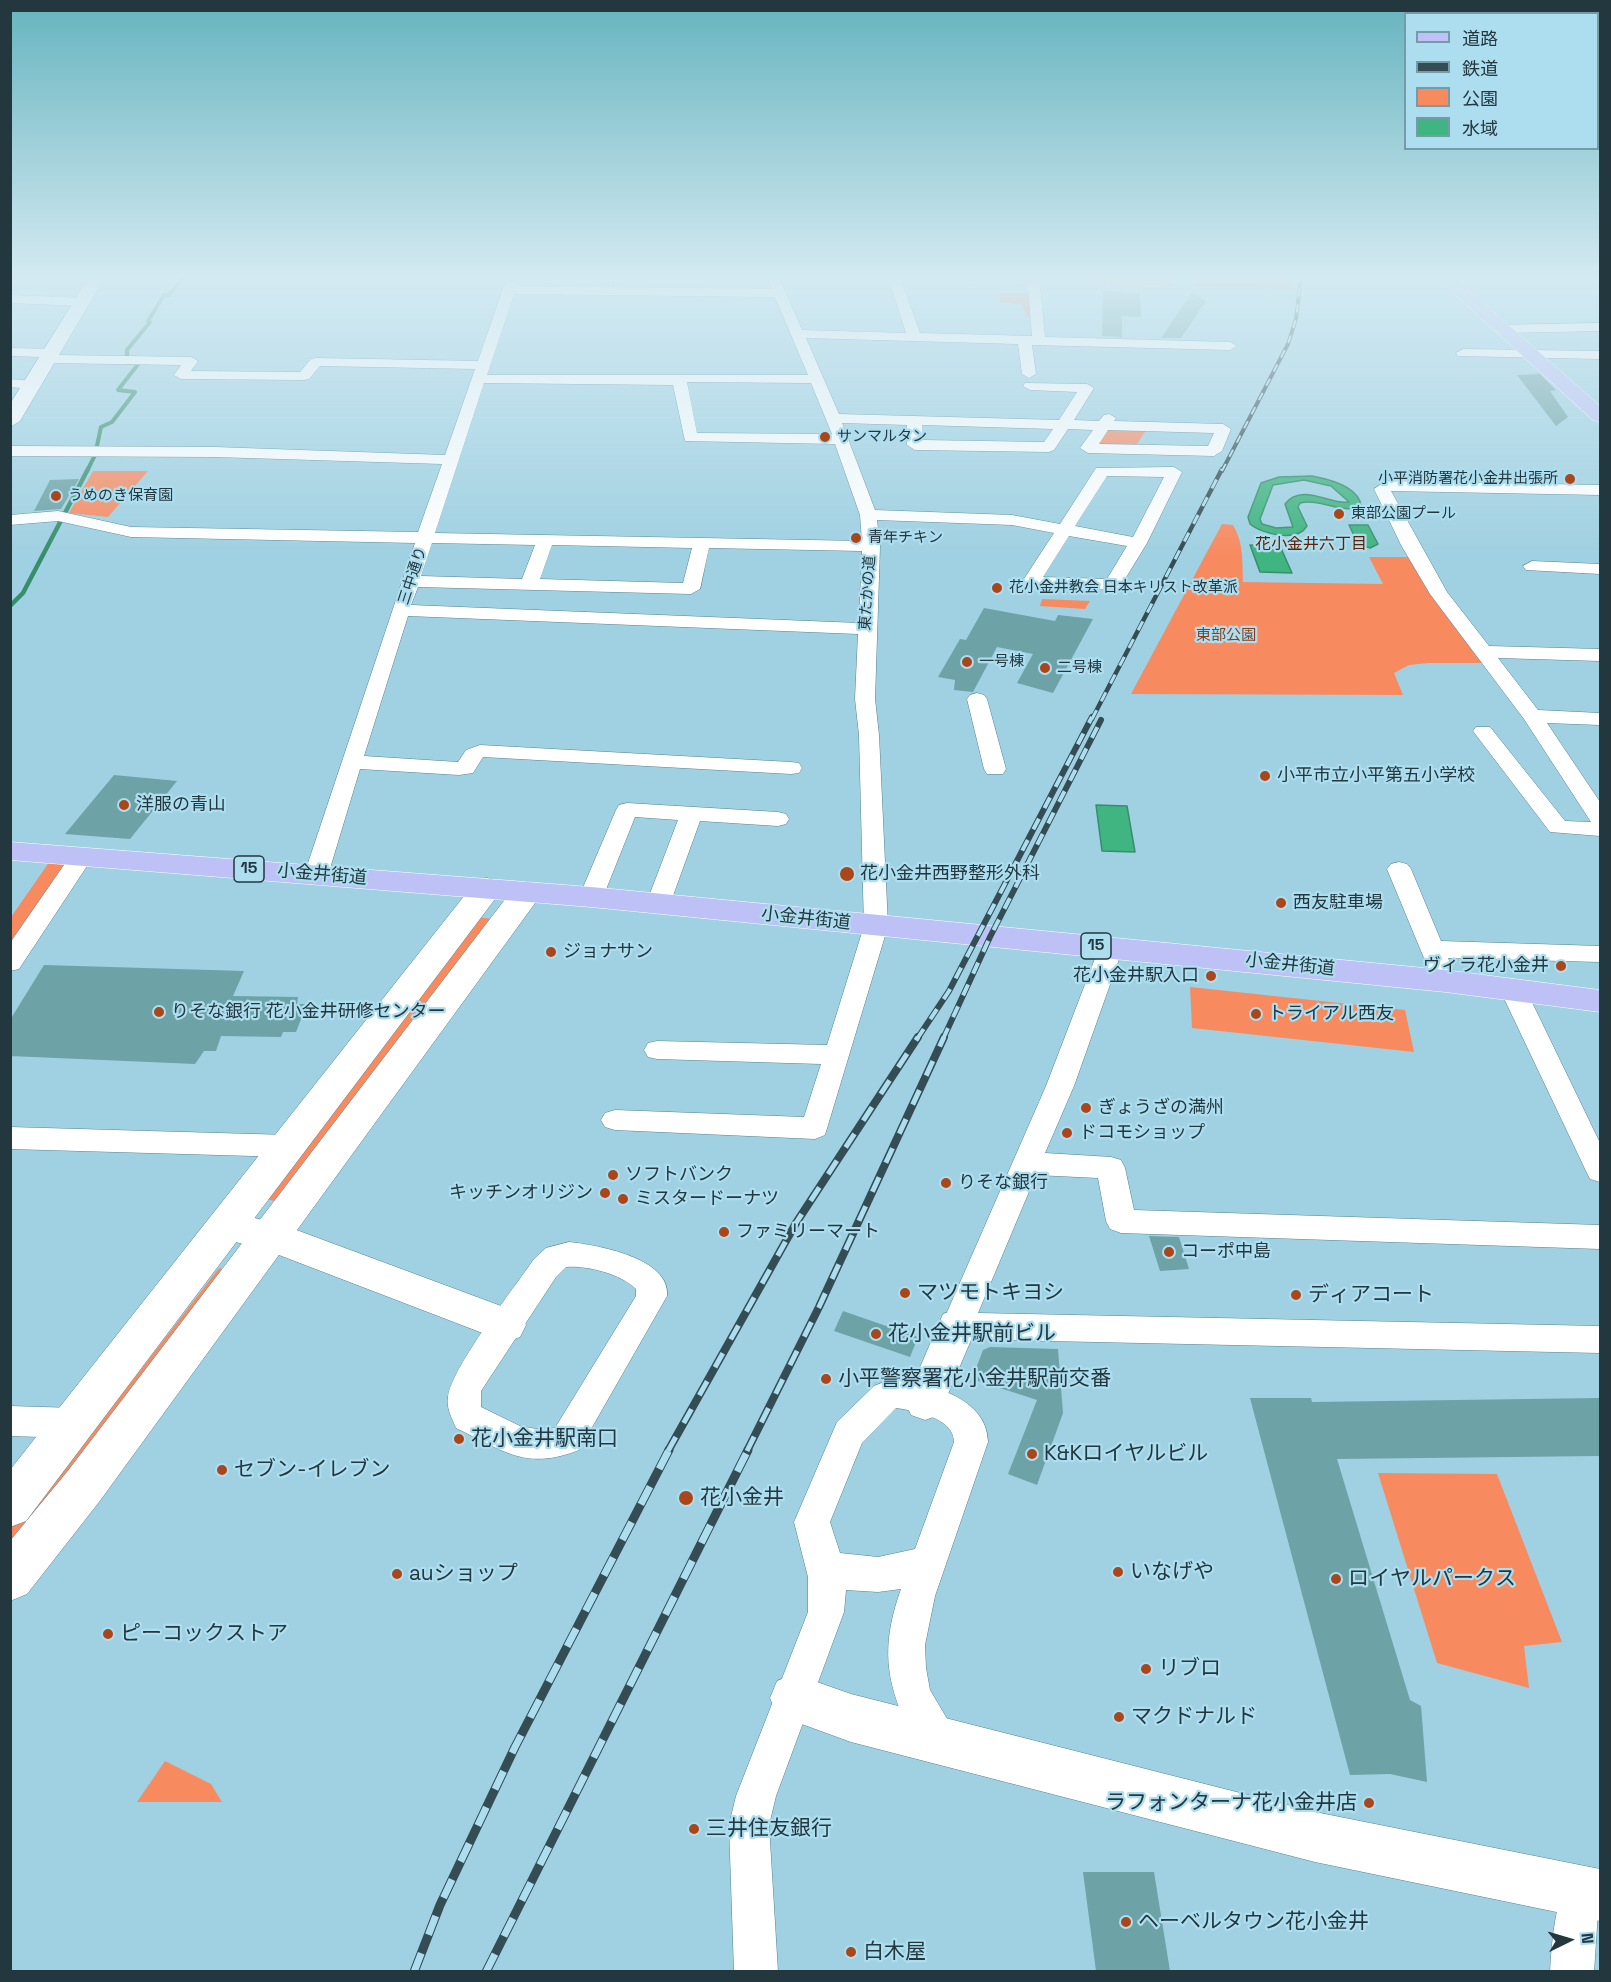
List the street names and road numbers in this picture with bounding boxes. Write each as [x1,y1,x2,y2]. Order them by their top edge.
street label: 三中通り [395,545,431,607]
street label: 東たかの道 [856,555,880,631]
road number: 15 [234,856,264,882]
street label: 小金井街道 [276,860,368,890]
street label: 小金井街道 [760,904,852,934]
road number: 15 [1081,933,1111,959]
street label: 小金井街道 [1244,950,1336,980]

